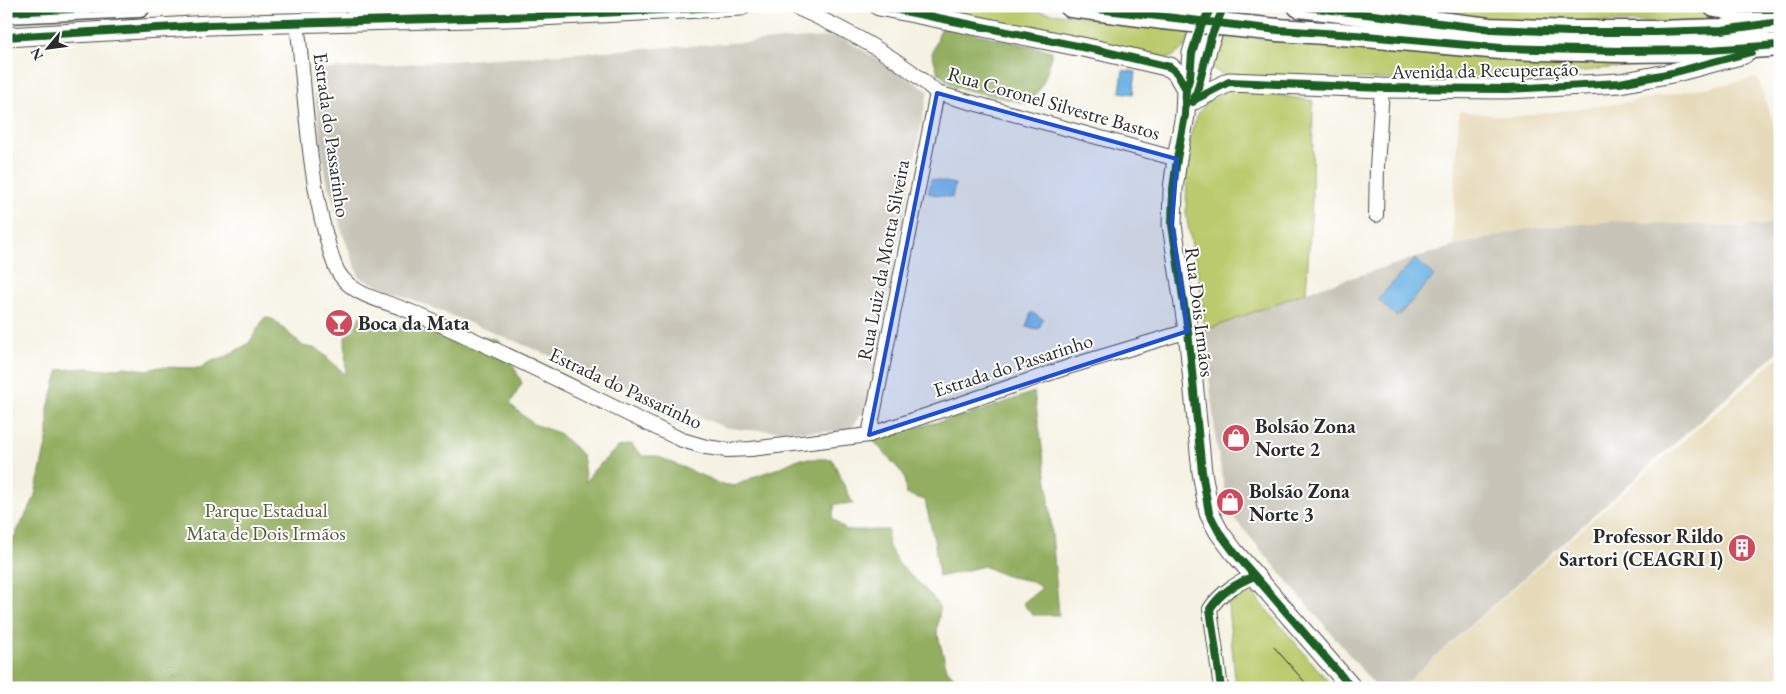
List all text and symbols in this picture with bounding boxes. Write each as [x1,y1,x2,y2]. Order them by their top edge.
north arrow [22,22,72,72]
text: N [26,44,47,64]
street label: Estrada do Passarinho [308,51,356,219]
street label: Avenida da Recuperação [1390,55,1579,85]
street label: Rua Coronel Silvestre Bastos [945,60,1163,146]
street label: Rua Luiz da Motta Silveira [851,157,915,363]
street label: Rua Dois Irmãos [1179,246,1221,378]
bar icon: Boca da Mata [324,308,354,338]
place label: Boca da Mata [358,310,470,336]
street label: Estrada do Passarinho [930,327,1096,403]
street label: Estrada do Passarinho [545,341,707,435]
place label: Bolsão Zona Norte 2 [1255,413,1356,462]
shop icon: Bolsão Zona Norte 2 [1221,423,1251,453]
place label: Bolsão Zona Norte 3 [1249,478,1350,527]
shop icon: Bolsão Zona Norte 3 [1215,487,1245,517]
park label: Parque Estadual Mata de Dois Irmãos [186,497,346,546]
place label: Professor Rildo Sartori (CEAGRI I) [1559,523,1723,572]
building icon: Professor Rildo Sartori (CEAGRI I) [1727,533,1757,563]

